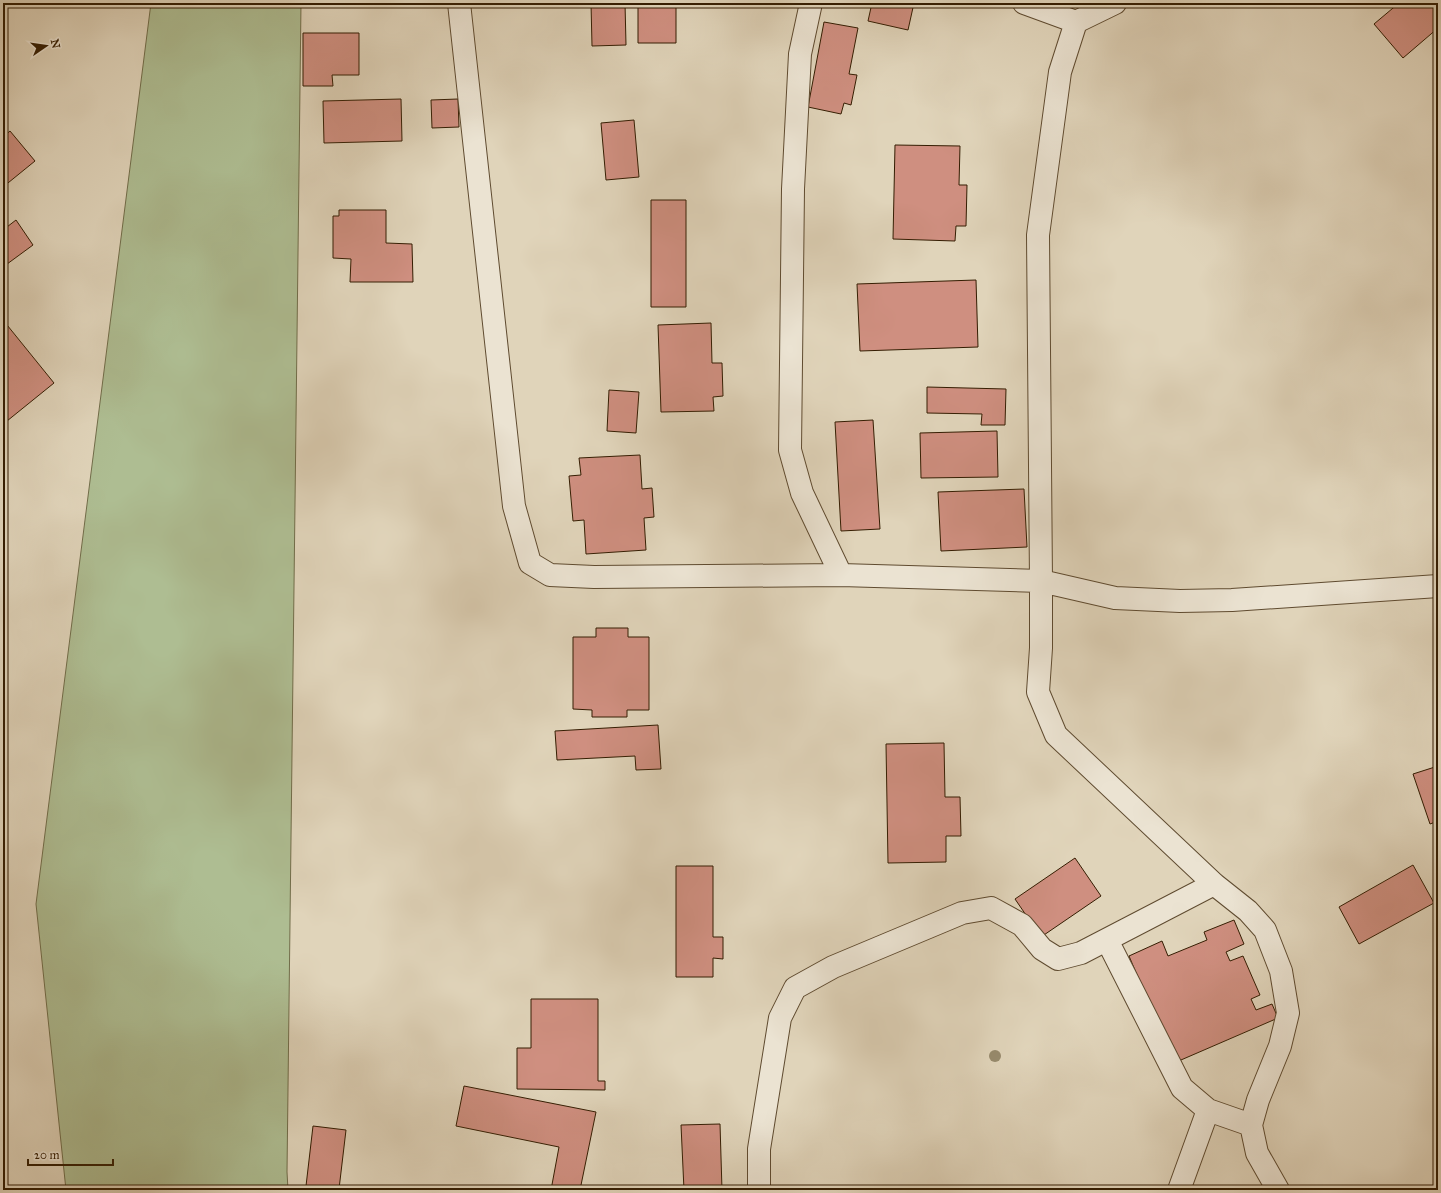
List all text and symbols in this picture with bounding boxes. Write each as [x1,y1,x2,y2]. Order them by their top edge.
north arrow [26,26,66,66]
text: N [48,38,63,51]
scale bar [28,1141,113,1167]
text: 20 m [34,1148,60,1162]

